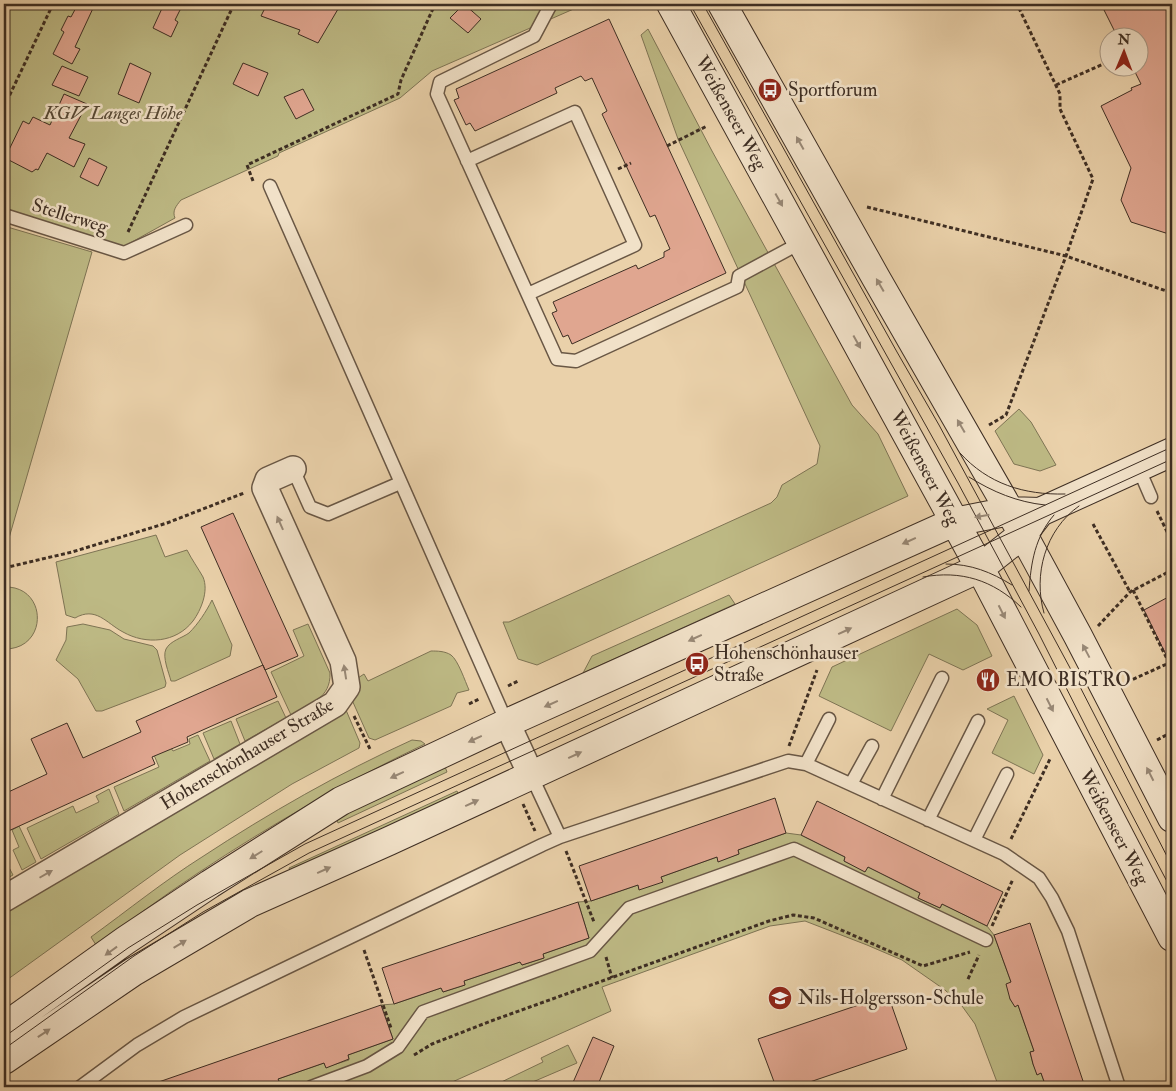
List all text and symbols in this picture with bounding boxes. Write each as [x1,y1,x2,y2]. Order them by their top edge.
north arrow [1098,28,1148,78]
text: N [1117,31,1131,48]
street label: Weißenseer Weg [689,51,773,175]
bus stop icon: Sportforum [757,77,783,103]
place label: Sportforum [788,78,878,103]
park label: KGV Langes Höhe [43,101,183,125]
one-way arrow [796,136,804,151]
street label: Stellerweg [29,193,112,239]
one-way arrow [774,193,783,206]
one-way arrow [875,278,884,292]
one-way arrow [853,335,861,350]
street label: Weißenseer Weg [884,405,966,530]
one-way arrow [957,418,965,433]
one-way arrow [973,512,989,520]
one-way arrow [276,516,284,530]
one-way arrow [902,538,916,546]
one-way arrow [998,605,1006,619]
one-way arrow [838,626,852,634]
one-way arrow [688,635,702,643]
place label: Hohenschönhauser Straße [714,641,858,687]
one-way arrow [1082,644,1090,659]
bus stop icon: Hohenschönhauser Straße [684,651,710,677]
one-way arrow [341,663,349,679]
restaurant icon: EMO BISTRO [975,667,1001,693]
place label: EMO BISTRO [1006,668,1131,692]
street label: Hohenschönhauser Straße [156,693,338,815]
one-way arrow [1046,698,1054,713]
one-way arrow [544,700,558,708]
one-way arrow [468,735,482,743]
one-way arrow [568,750,582,758]
street label: Weißenseer Weg [1073,764,1155,889]
one-way arrow [1146,767,1154,782]
one-way arrow [390,771,405,779]
one-way arrow [465,798,479,806]
one-way arrow [250,850,263,859]
one-way arrow [317,865,331,873]
one-way arrow [39,870,52,879]
one-way arrow [174,940,187,949]
one-way arrow [105,945,118,956]
school or university icon: Nils-Holgersson-Schule [767,985,793,1011]
place label: Nils-Holgersson-Schule [798,986,984,1010]
one-way arrow [37,1028,51,1038]

